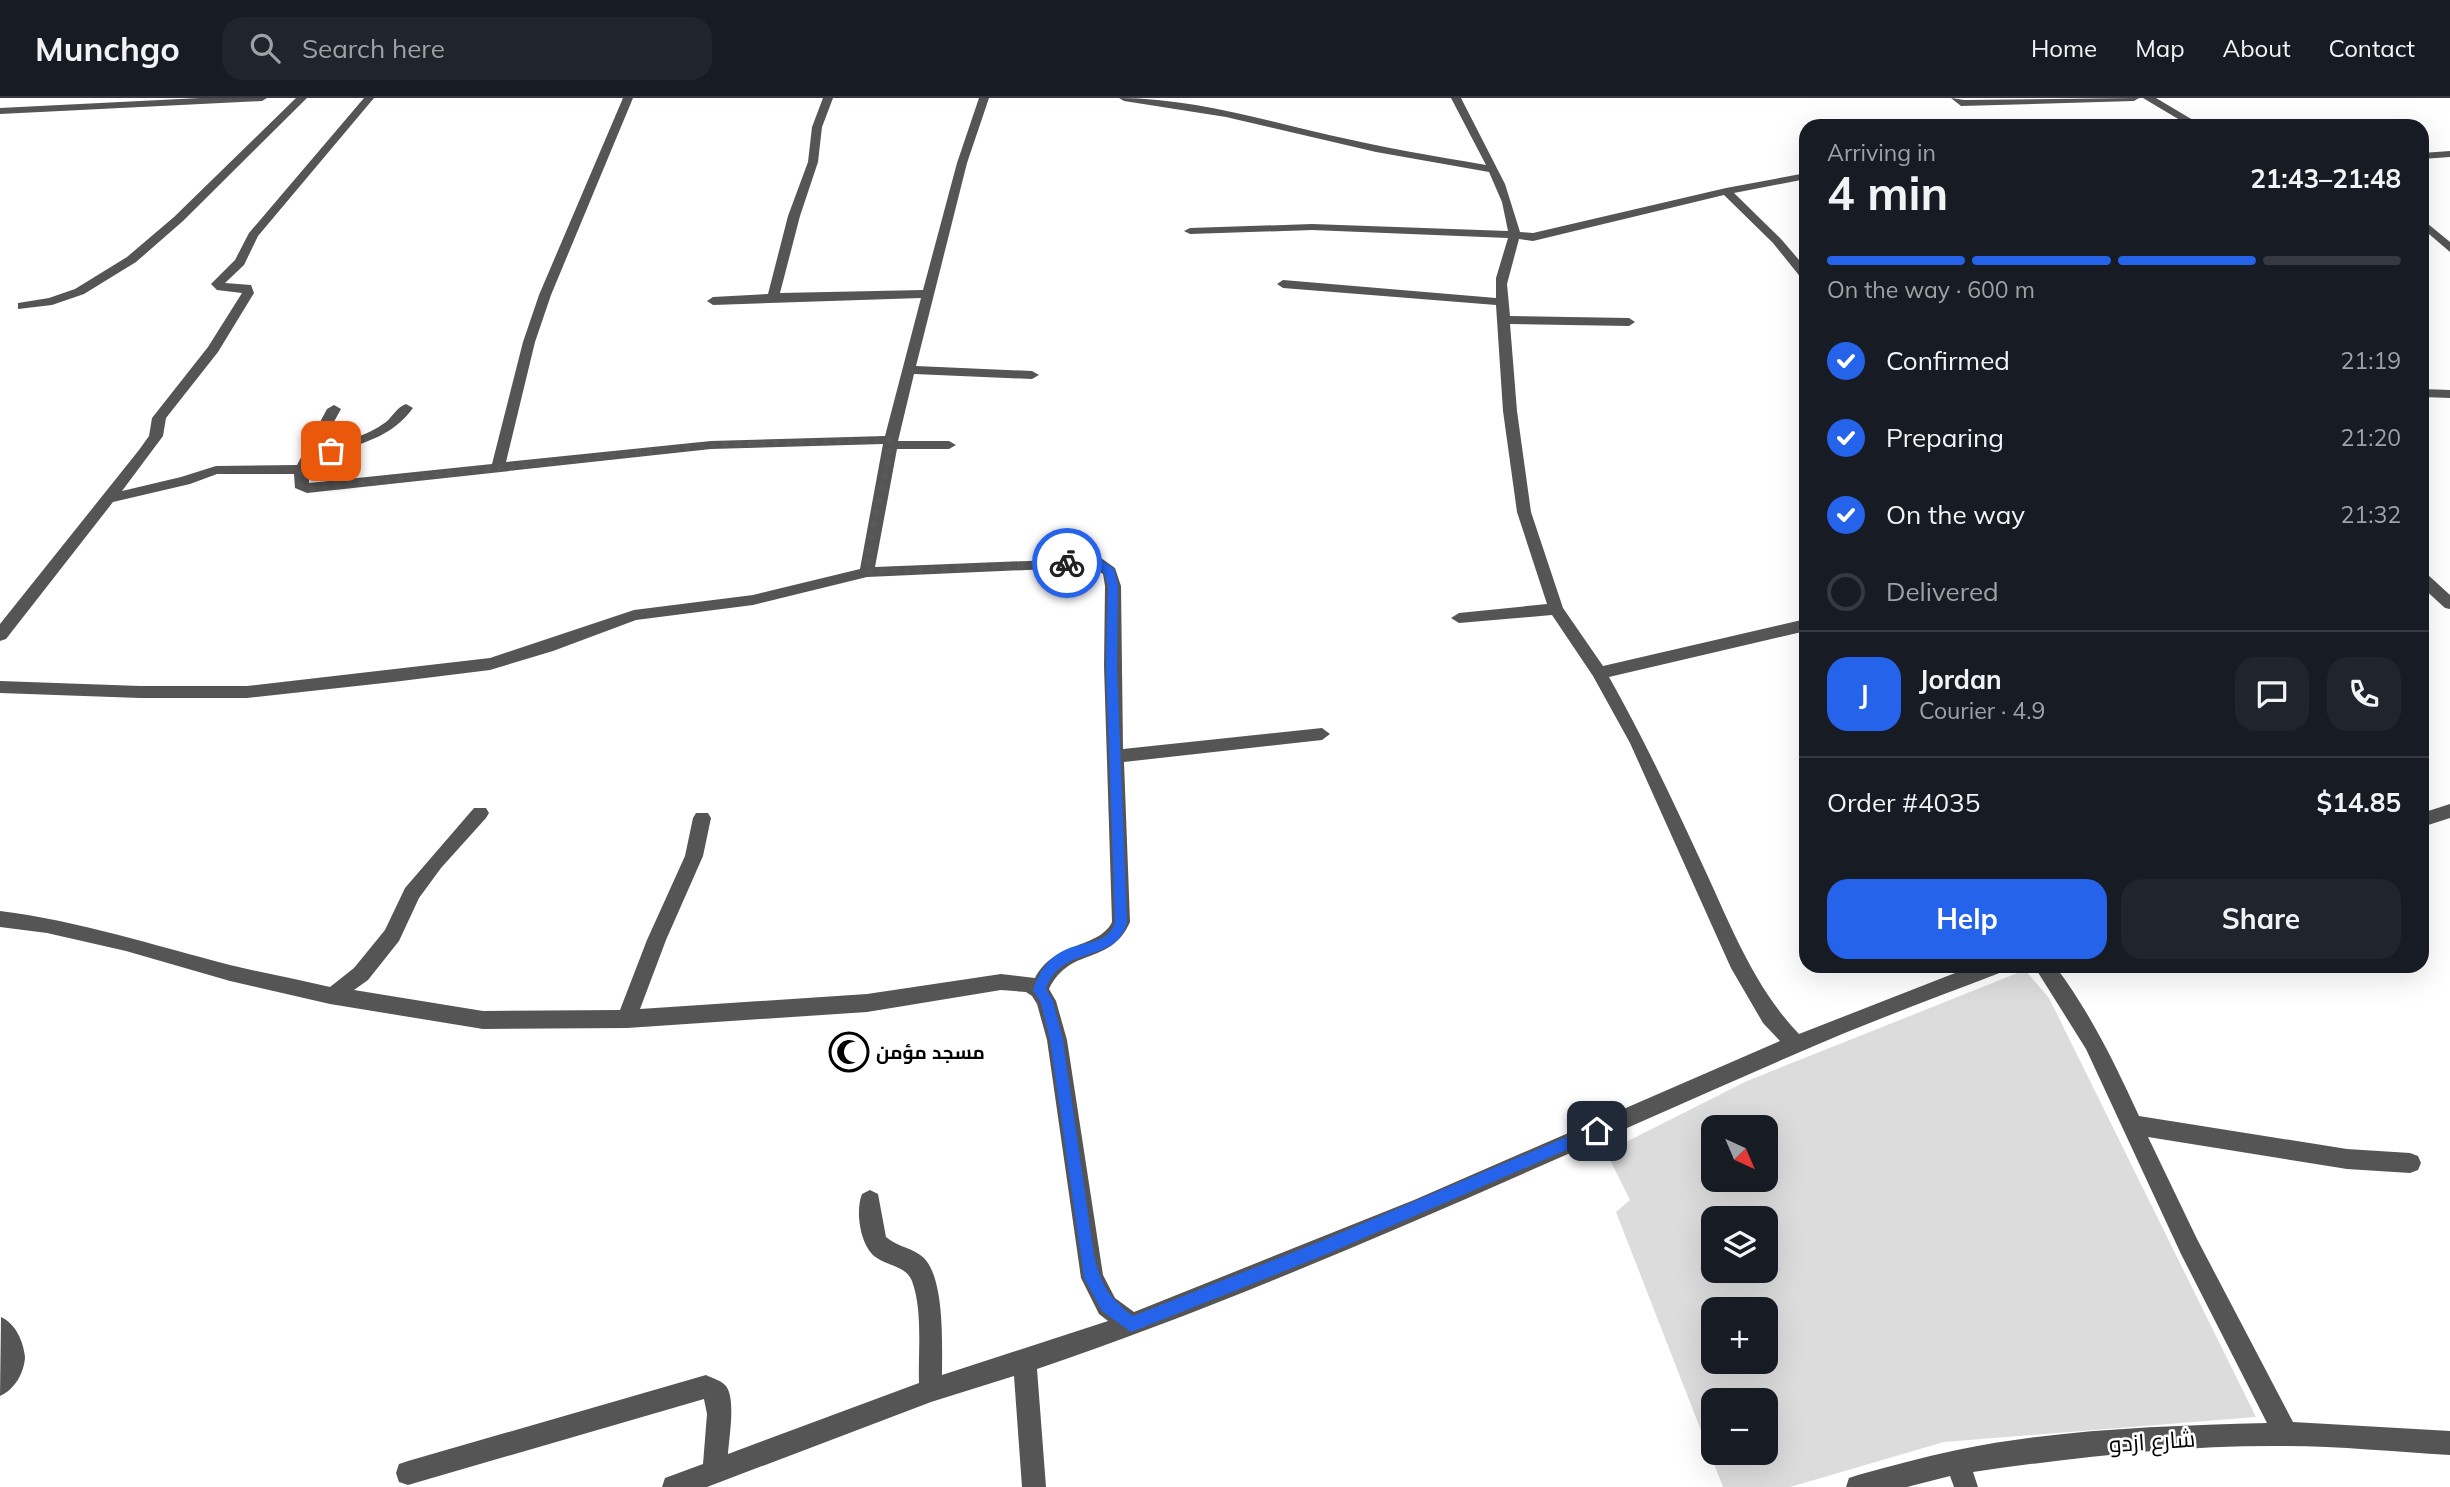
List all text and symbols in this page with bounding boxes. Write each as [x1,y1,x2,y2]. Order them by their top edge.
search box [222,17,712,80]
text: Munchgo [35,28,180,69]
icon: search [246,29,284,67]
text: Search here [302,32,445,65]
text: Home [2031,33,2097,63]
text: Map [2135,33,2185,63]
text: About [2223,33,2291,63]
text: Contact [2329,33,2415,63]
text: Arriving in [1827,138,1936,167]
text: 21:43–21:48 [2250,162,2401,195]
text: 4 min [1827,164,1948,222]
text: On the way · 600 m [1827,275,2035,304]
icon: check [1827,342,1865,380]
text: Confirmed [1886,344,2010,377]
text: 21:19 [2341,346,2401,375]
icon: check [1827,419,1865,457]
pin [301,421,361,481]
text: Preparing [1886,421,2004,454]
text: 21:20 [2341,423,2401,452]
icon: bag [312,432,350,470]
icon: check [1827,496,1865,534]
text: On the way [1886,498,2025,531]
text: 21:32 [2341,500,2401,529]
courier [1032,528,1102,598]
icon: bike [1048,544,1086,582]
text: Delivered [1886,575,1999,608]
button: chat [2235,657,2309,731]
button: phone [2327,657,2401,731]
text: Jordan [1919,663,2002,696]
text: J [1859,678,1869,711]
text: Courier · 4.9 [1919,696,2045,725]
text: Order #4035 [1827,786,1980,819]
text: $14.85 [2317,786,2401,819]
button: Help [1827,879,2107,959]
button: Share [2121,879,2401,959]
mosque icon: مسجد مؤمن [828,1031,870,1073]
place label: مسجد مؤمن [876,1040,985,1064]
pin [1567,1101,1627,1161]
icon: home [1578,1112,1616,1150]
north arrow [1701,1115,1778,1192]
map controls [1701,1115,1778,1465]
button: layers [1701,1206,1778,1283]
button: + [1701,1297,1778,1374]
button: − [1701,1388,1778,1465]
street label: شارع ازدو [2108,1424,2196,1460]

